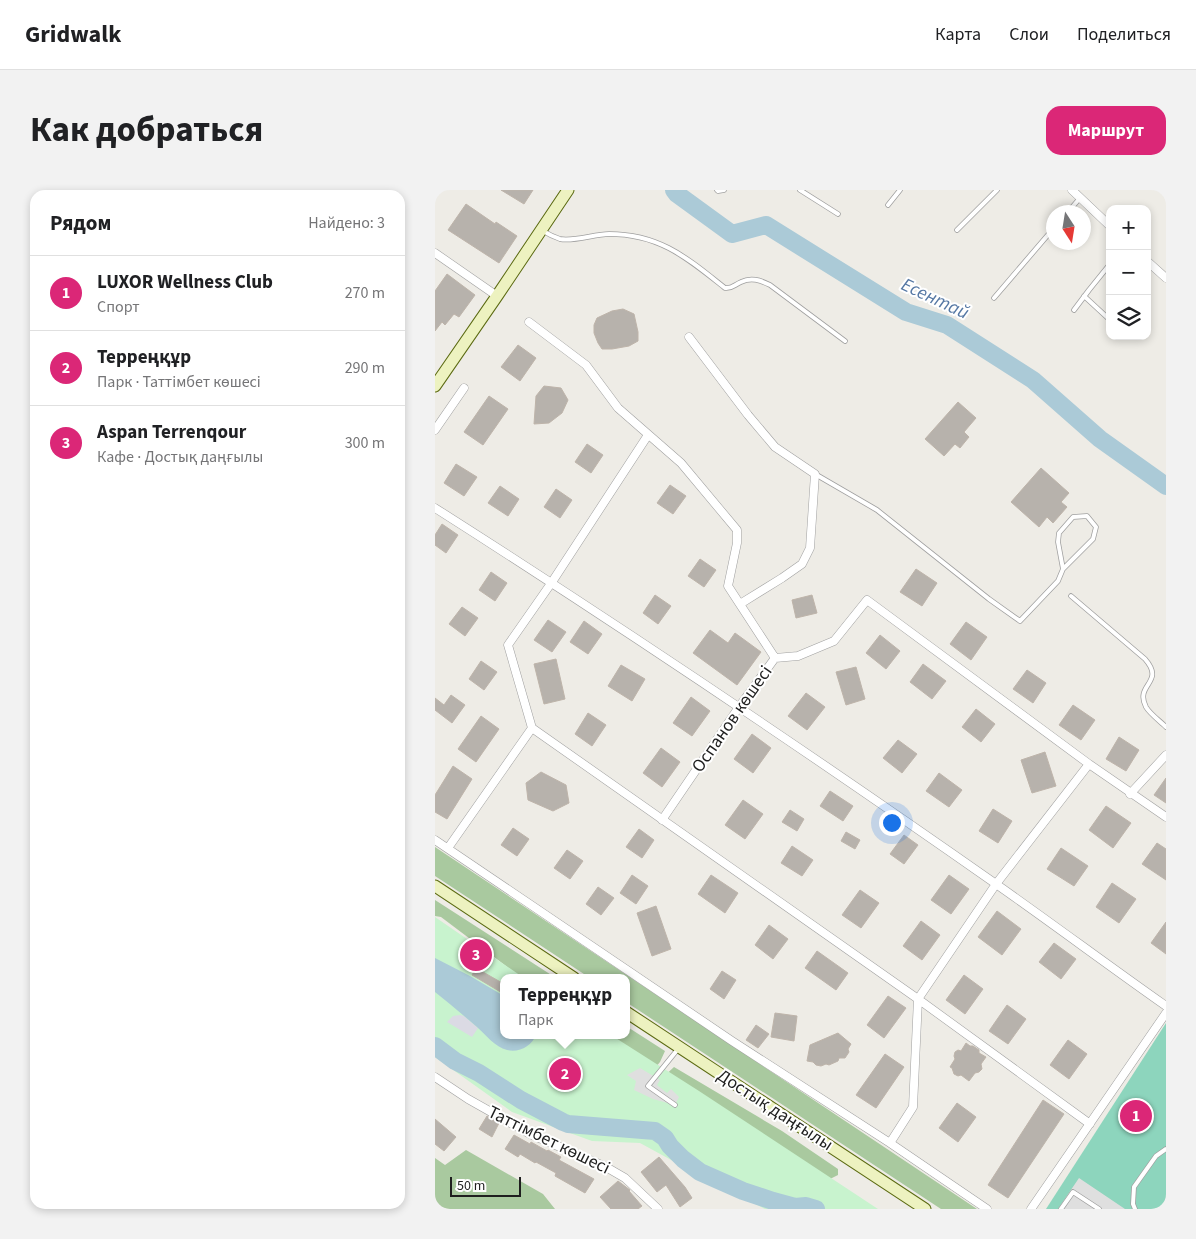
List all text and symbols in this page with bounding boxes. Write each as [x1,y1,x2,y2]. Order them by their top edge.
text: Gridwalk [25,17,121,52]
text: Карта [935,22,981,47]
text: Слои [1009,22,1049,47]
text: Поделиться [1077,22,1171,47]
text: Как добраться [30,105,263,155]
button: Маршрут [1046,106,1166,155]
north arrow [1046,205,1091,250]
map controls [1106,205,1151,340]
button: + [1106,205,1151,250]
text: Рядом [50,208,111,238]
text: Найдено: 3 [308,212,385,234]
button: − [1106,250,1151,295]
text: LUXOR Wellness Club [97,269,273,296]
water label: Есентай [897,272,973,326]
text: 1 [62,282,70,304]
text: 270 m [345,282,385,304]
button: layers [1106,295,1151,340]
text: Спорт [97,296,140,318]
text: Терреңқұр [97,344,191,371]
text: 2 [62,357,70,379]
text: 290 m [345,357,385,379]
text: Парк · Таттімбет көшесі [97,371,261,393]
text: Aspan Terrenqour [97,419,246,446]
text: 3 [62,432,70,454]
text: 300 m [345,432,385,454]
text: Кафе · Достық даңғылы [97,446,263,468]
street label: Оспанов көшесі [686,661,778,777]
your location [879,810,905,836]
pin: 3 [460,936,492,974]
popup [500,974,630,1039]
text: Терреңқұр [518,982,612,1009]
text: Парк [518,1009,553,1031]
pin: 2 [549,1055,581,1093]
street label: Достық даңғылы [712,1063,838,1157]
pin: 1 [1120,1097,1152,1135]
street label: Таттімбет көшесі [484,1100,614,1180]
scale bar [450,1174,521,1197]
text: 50 m [457,1176,485,1196]

